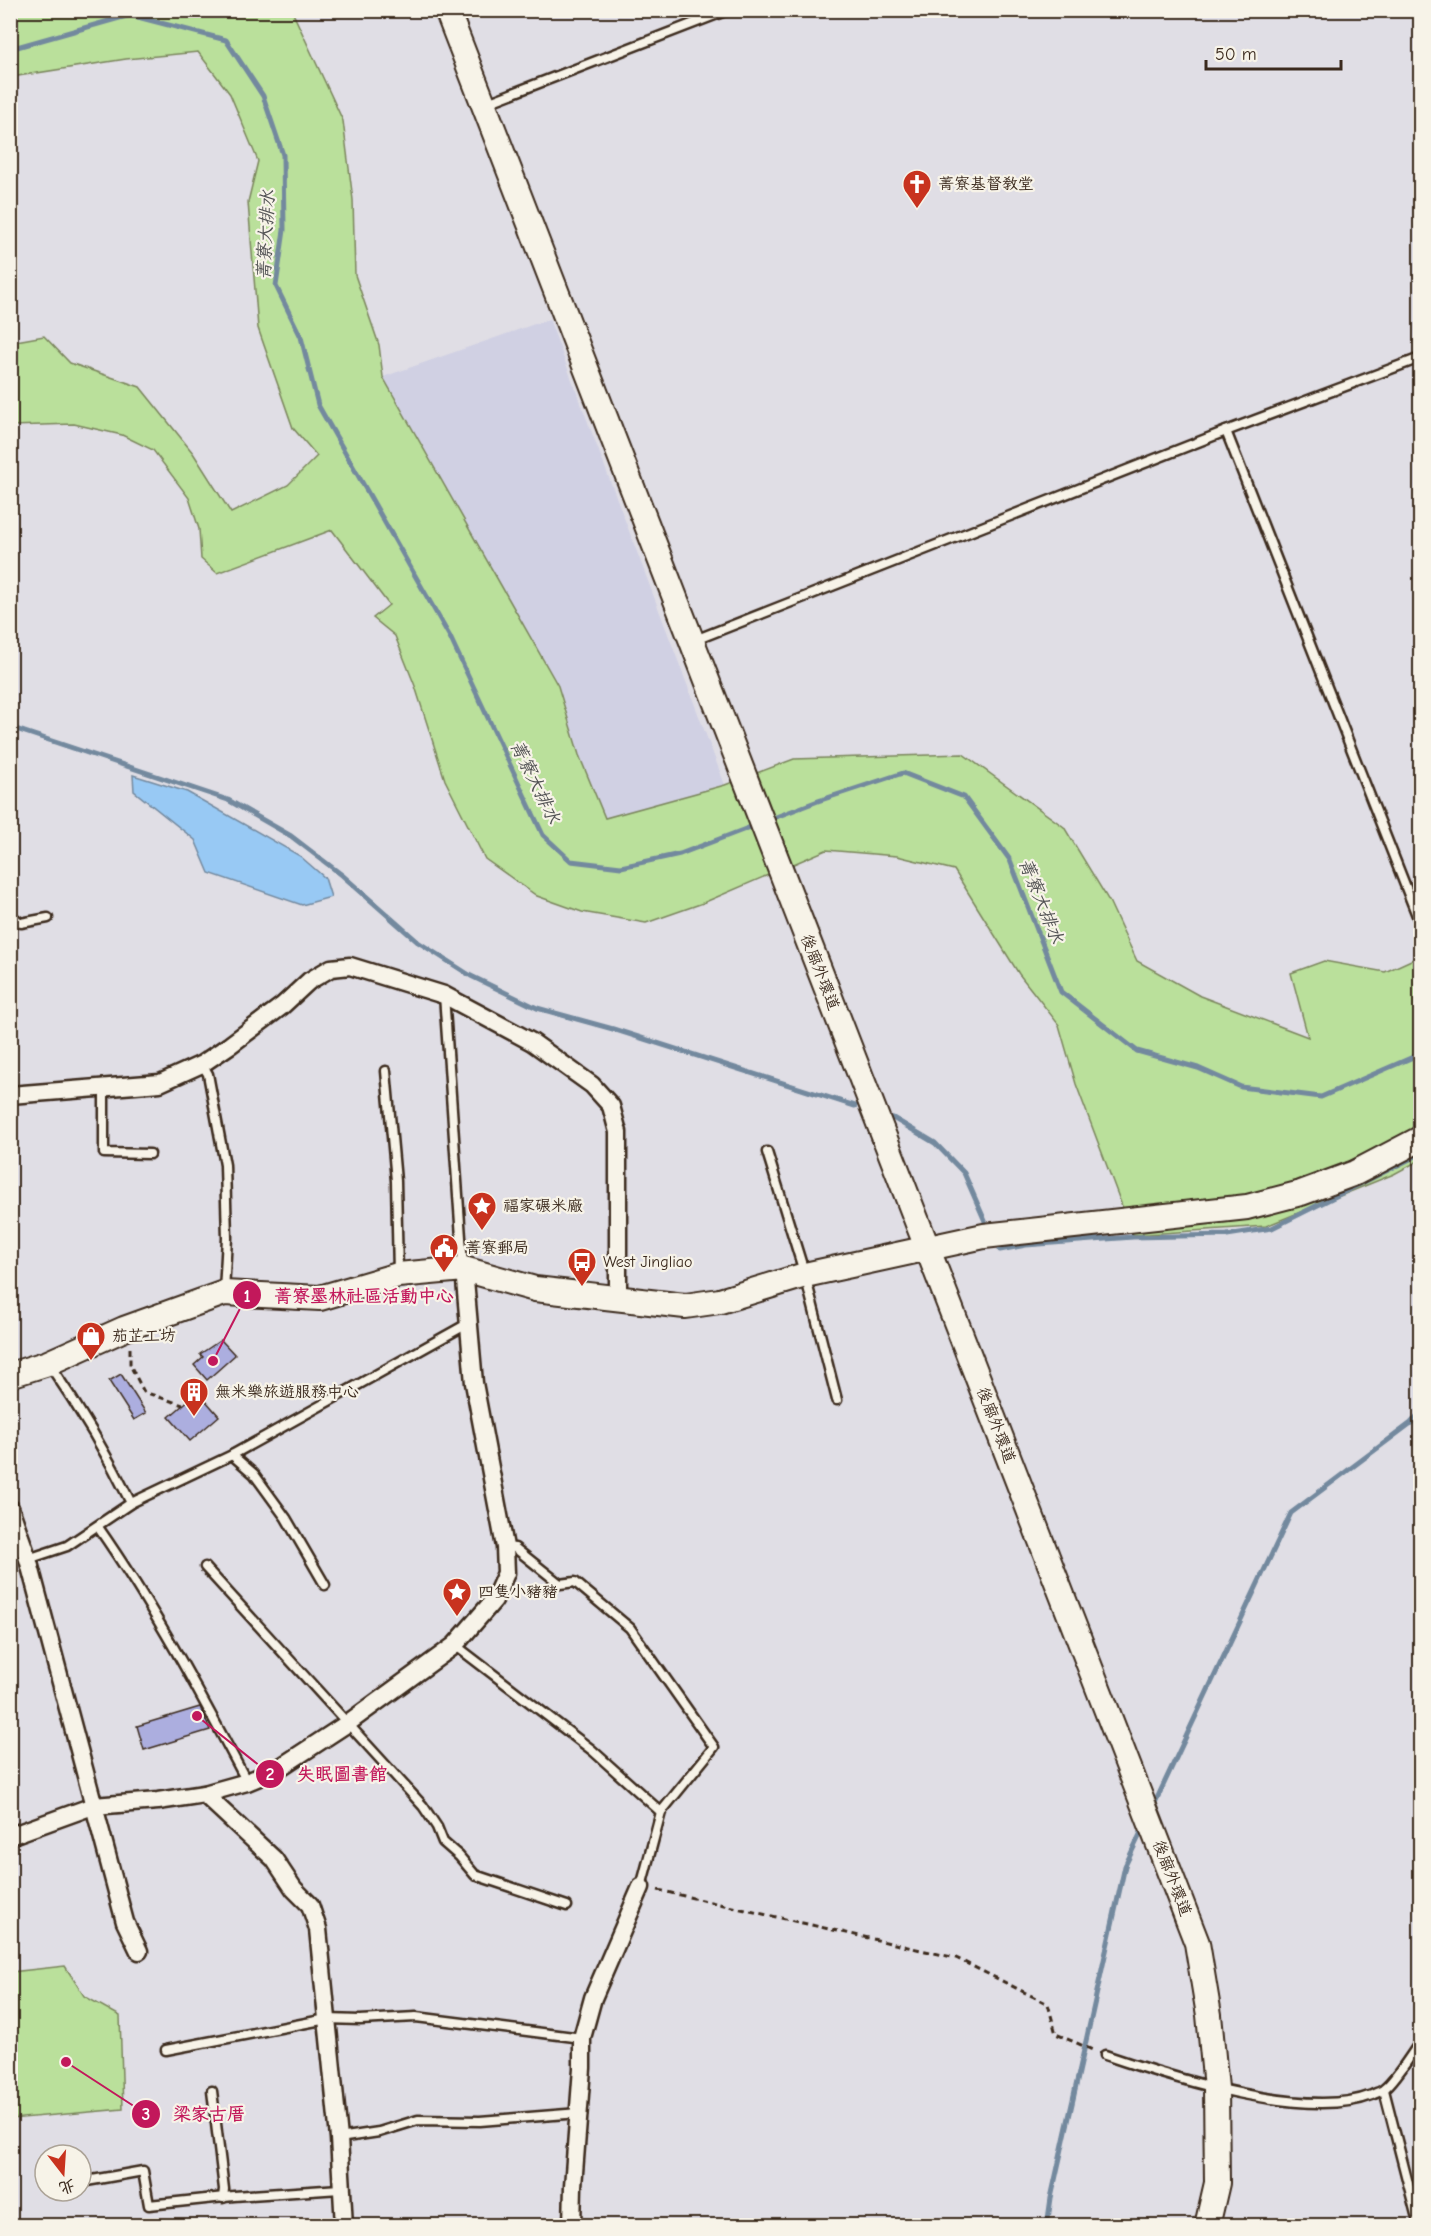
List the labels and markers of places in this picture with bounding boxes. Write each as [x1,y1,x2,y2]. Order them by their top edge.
church icon: 菁寮基督教堂 [901,168,933,210]
place label: 菁寮基督教堂 [938,175,1034,193]
place icon: 福家碾米廠 [466,1190,498,1232]
place label: 福家碾米廠 [503,1197,583,1215]
public building icon: 菁寮郵局 [428,1232,460,1274]
place label: 菁寮郵局 [465,1239,529,1257]
bus stop icon: West Jingliao [566,1246,598,1288]
place label: West Jingliao [603,1253,693,1271]
callout: 菁寮墨林社區活動中心 [232,1277,466,1313]
shop icon: 茄芷工坊 [75,1320,107,1362]
place label: 茄芷工坊 [112,1327,176,1345]
building icon: 無米樂旅遊服務中心 [178,1376,210,1418]
place label: 無米樂旅遊服務中心 [215,1383,359,1401]
place icon: 四隻小豬豬 [441,1576,473,1618]
place label: 四隻小豬豬 [478,1583,558,1601]
callout: 失眠圖書館 [255,1756,399,1792]
callout: 梁家古厝 [131,2096,257,2132]

